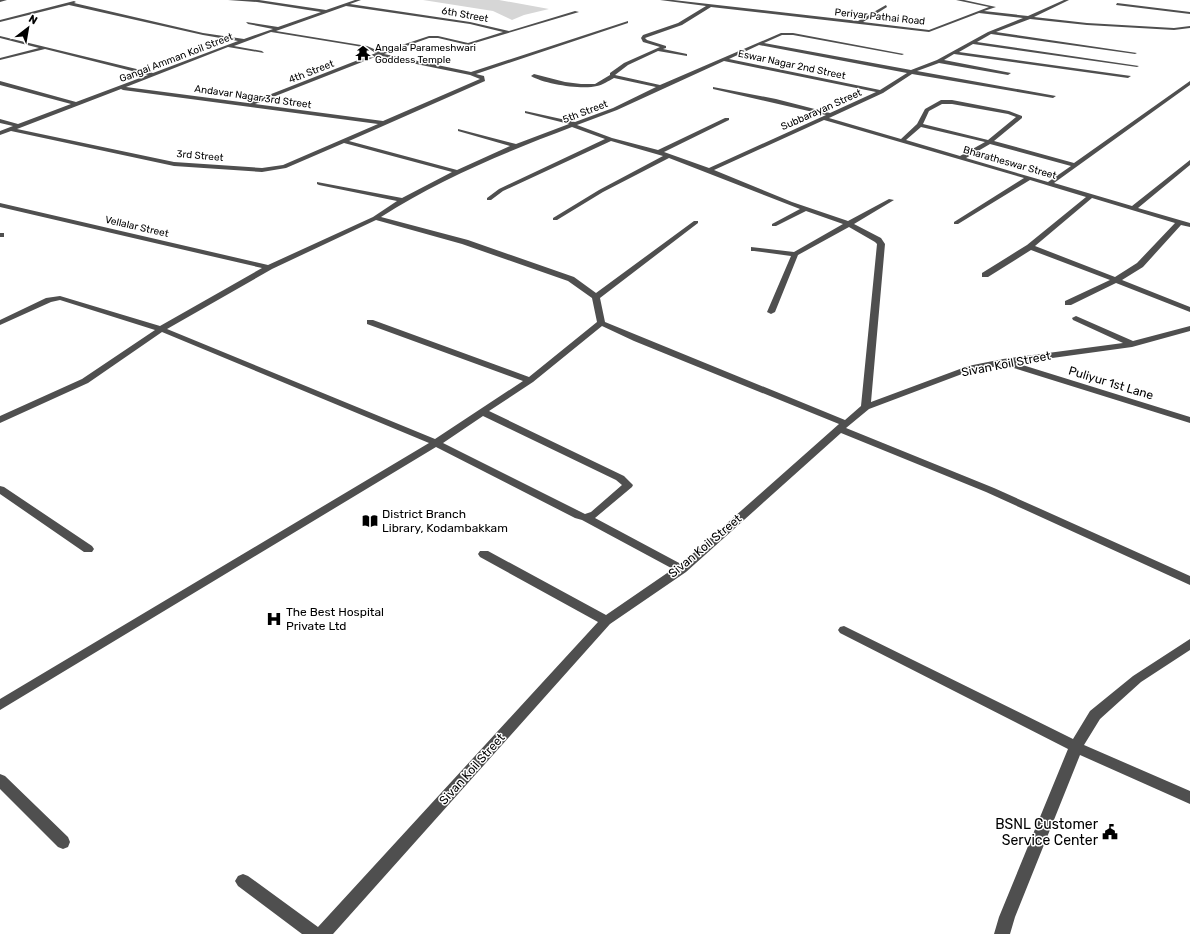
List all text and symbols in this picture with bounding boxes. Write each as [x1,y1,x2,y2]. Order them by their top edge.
street label: 6th Street [440,5,489,25]
street label: Periyar Pathai Road [834,6,926,28]
north arrow [8,8,48,48]
text: N [26,12,40,28]
street label: Gangai Amman Koil Street [118,31,235,85]
place label: Angala Parameshwari Goddess Temple [375,42,476,66]
temple icon: Angala Parameshwari Goddess Temple [354,44,372,62]
street label: Eswar Nagar 2nd Street [737,48,847,82]
street label: 4th Street [287,58,336,86]
street label: Andavar Nagar 3rd Street [194,83,312,111]
street label: Subbarayan Street [779,87,864,133]
street label: 5th Street [561,98,610,126]
street label: Bharatheswar Street [962,144,1058,182]
street label: 3rd Street [176,148,224,164]
street label: Vellalar Street [104,214,170,240]
street label: Sivan Koil Street [960,348,1052,380]
street label: Puliyur 1st Lane [1067,363,1155,403]
place label: District Branch Library, Kodambakkam [382,507,508,535]
street label: Sivan Koil Street [666,511,745,581]
library icon: District Branch Library, Kodambakkam [361,512,379,530]
place label: The Best Hospital Private Ltd [286,605,384,633]
hospital icon: The Best Hospital Private Ltd [265,610,283,628]
street label: Sivan Koil Street [436,730,508,807]
place label: BSNL Customer Service Center [995,816,1099,849]
public building icon: BSNL Customer Service Center [1101,823,1119,841]

